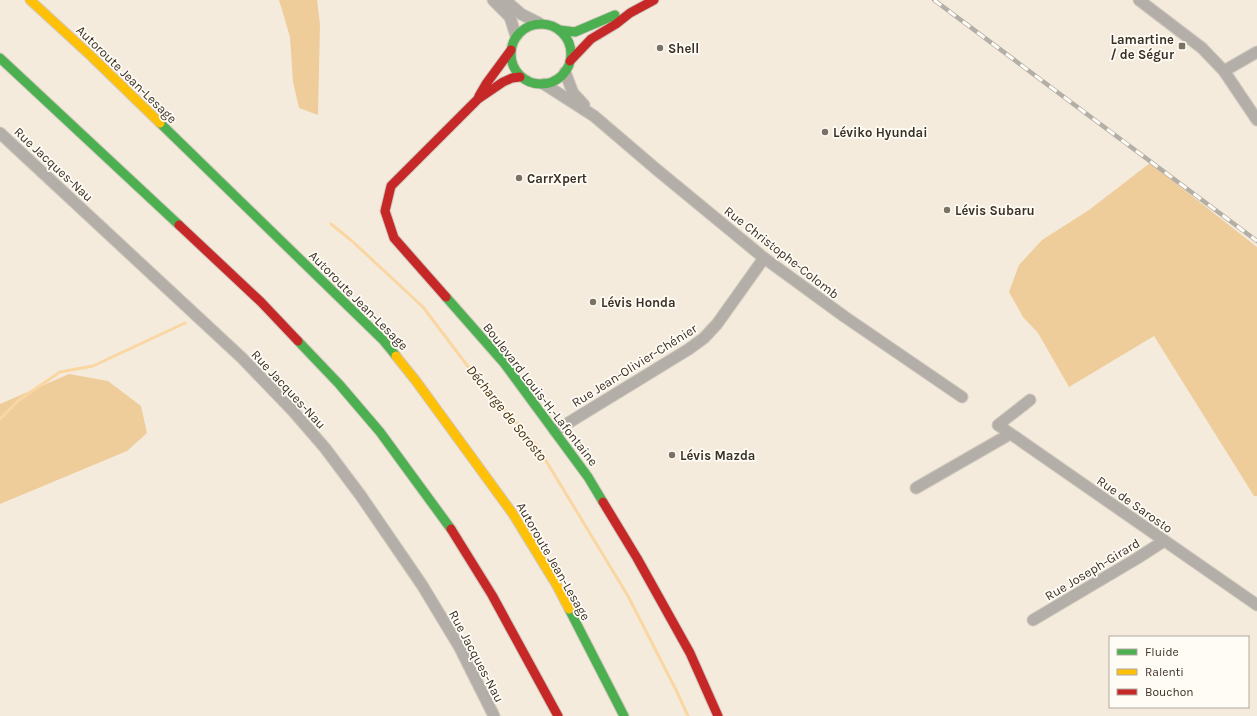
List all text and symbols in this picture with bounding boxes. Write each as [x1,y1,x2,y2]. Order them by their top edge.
street label: Autoroute Jean-Lesage [73,22,180,126]
place label: Lamartine / de Ségur [1110,32,1175,62]
place label: Shell [668,41,699,56]
marker: Lamartine / de Ségur [1177,41,1187,51]
marker: Shell [655,43,665,53]
street label: Rue Jacques-Nau [11,124,96,205]
place label: Léviko Hyundai [833,125,927,140]
marker: Léviko Hyundai [820,127,830,137]
place label: CarrXpert [527,171,587,186]
marker: CarrXpert [514,173,524,183]
street label: Rue Christophe-Colomb [721,203,842,302]
place label: Lévis Subaru [955,203,1035,218]
marker: Lévis Subaru [942,205,952,215]
street label: Autoroute Jean-Lesage [306,248,412,353]
place label: Lévis Honda [601,295,676,310]
marker: Lévis Honda [588,297,598,307]
street label: Boulevard Louis-H.-Lafontaine [480,320,601,469]
street label: Rue Jean-Olivier-Chénier [569,321,700,410]
street label: Rue Jacques-Nau [248,347,329,432]
water label: Décharge de Sorosto [463,362,551,465]
place label: Lévis Mazda [680,448,755,463]
marker: Lévis Mazda [667,450,677,460]
street label: Rue de Sarosto [1094,473,1175,536]
street label: Autoroute Jean-Lesage [514,500,594,623]
street label: Rue Joseph-Girard [1042,535,1142,604]
street label: Rue Jacques-Nau [445,608,507,705]
legend [1109,636,1249,708]
text: Fluide [1145,645,1179,659]
text: Ralenti [1145,665,1184,679]
text: Bouchon [1145,685,1194,699]

